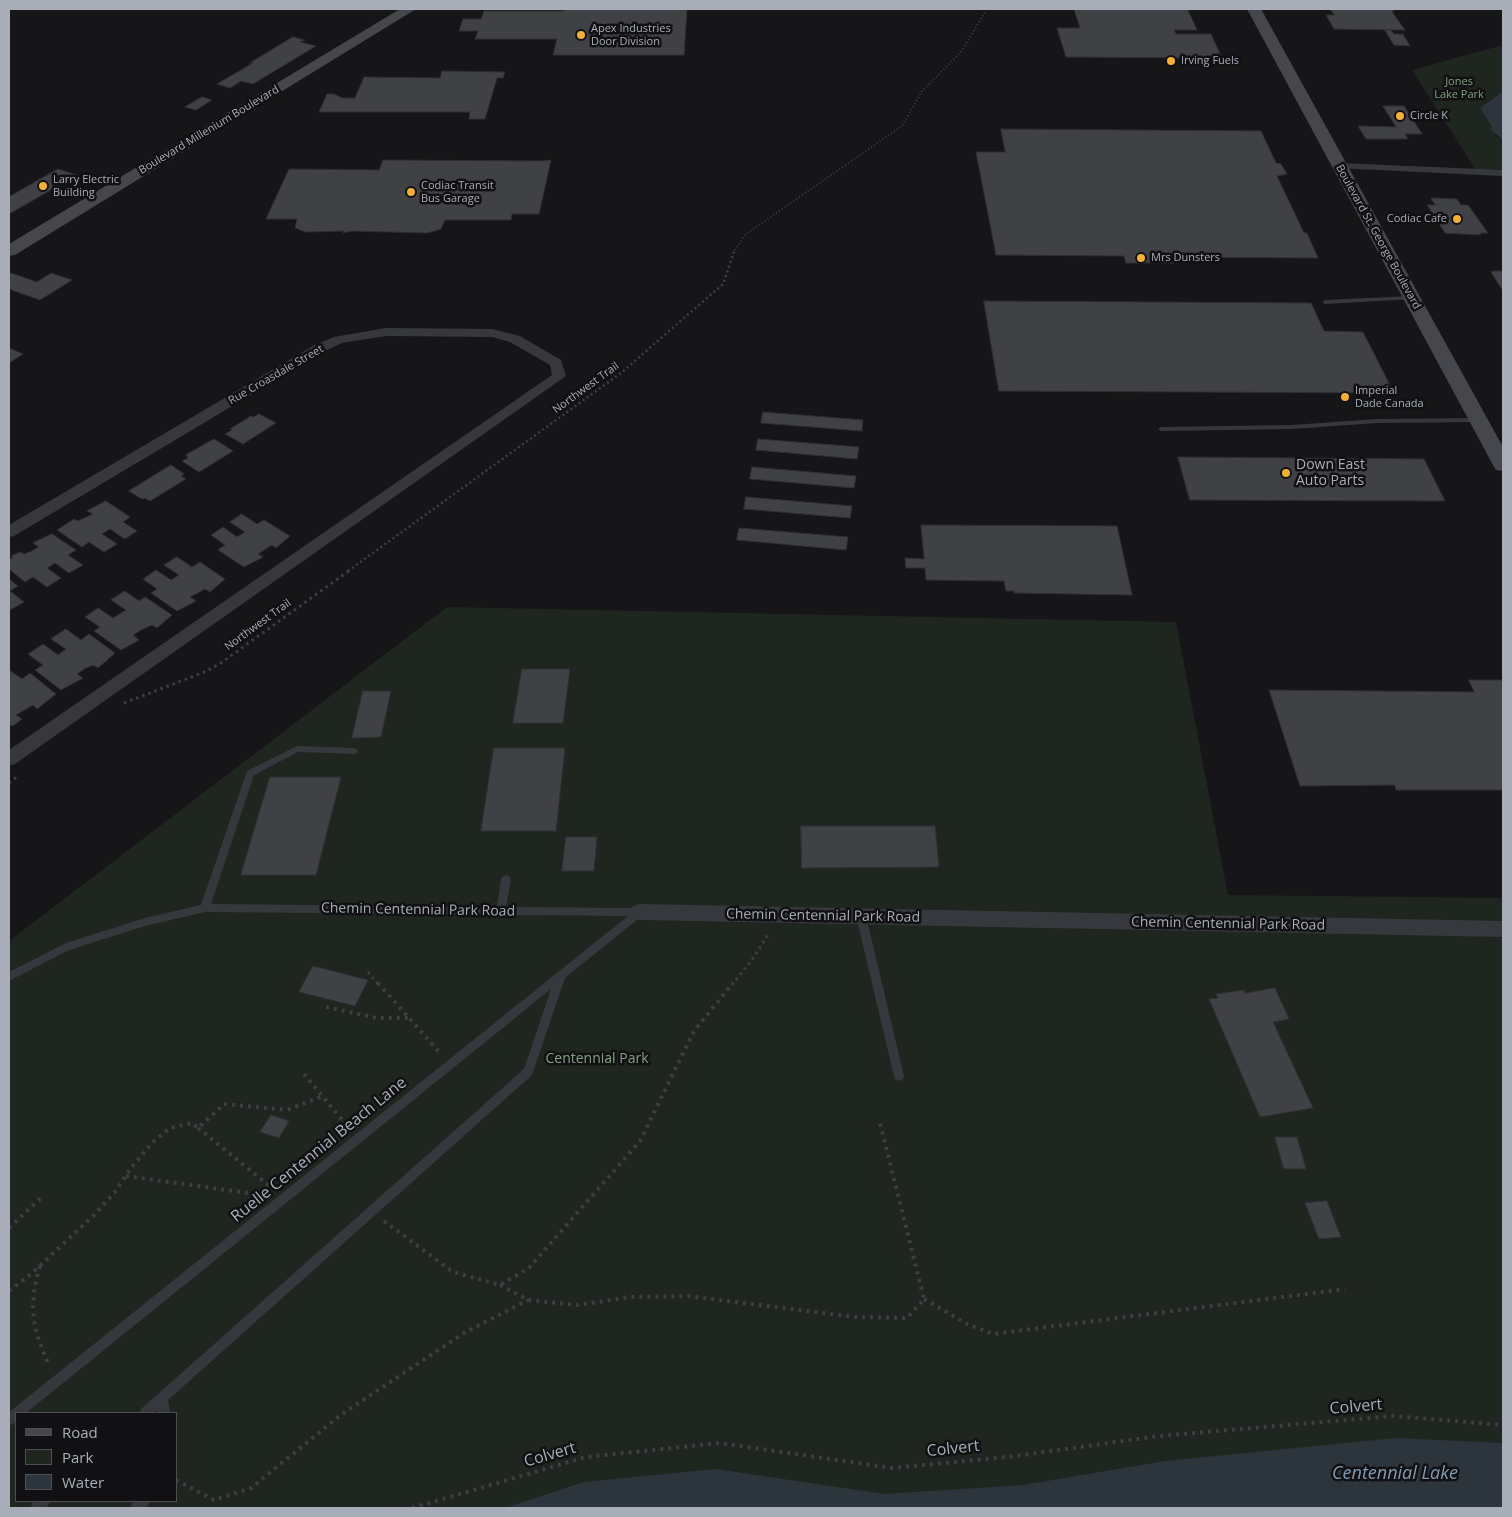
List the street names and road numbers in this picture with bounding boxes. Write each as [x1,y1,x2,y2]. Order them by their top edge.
street label: Boulevard Millenium Boulevard [137,83,281,177]
street label: Boulevard St. George Boulevard [1333,162,1423,312]
street label: Rue Croasdale Street [226,342,326,408]
street label: Northwest Trail [550,359,622,417]
street label: Northwest Trail [222,596,294,654]
street label: Chemin Centennial Park Road [321,900,515,920]
street label: Chemin Centennial Park Road [726,906,920,926]
street label: Chemin Centennial Park Road [1131,914,1325,934]
street label: Ruelle Centennial Beach Lane [227,1073,411,1227]
street label: Colvert [1329,1395,1383,1419]
street label: Colvert [926,1437,980,1461]
street label: Colvert [522,1438,578,1472]

